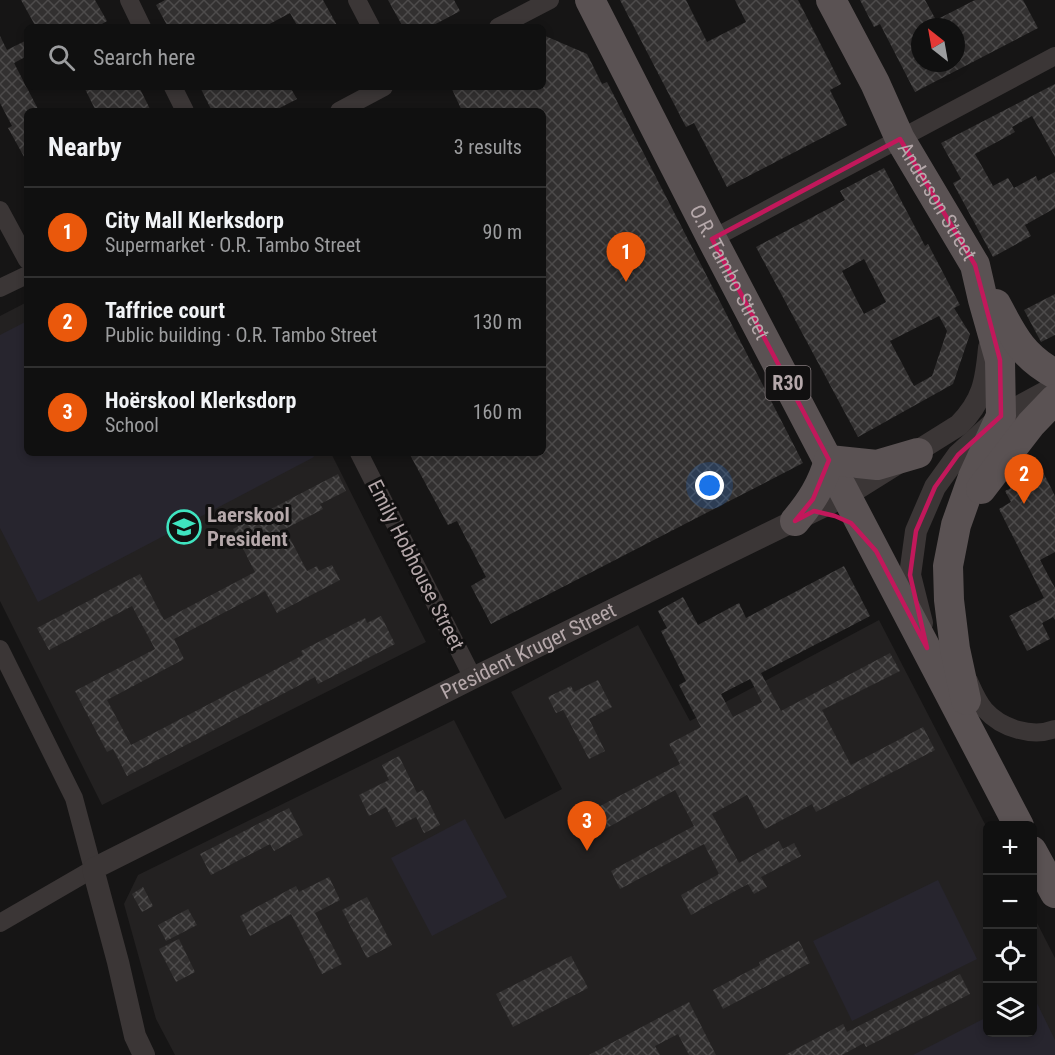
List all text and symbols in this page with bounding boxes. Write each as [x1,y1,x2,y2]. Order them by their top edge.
north arrow [911,18,965,72]
search box [24,24,546,90]
icon: search [45,41,78,74]
text: Search here [93,45,195,70]
text: Nearby [48,132,122,162]
text: 3 results [454,135,522,159]
street label: Anderson Street [893,138,982,265]
street label: O.R. Tambo Street [685,201,775,344]
text: City Mall Klerksdorp [105,208,284,233]
text: 1 [62,220,73,244]
text: 90 m [483,220,522,244]
pin: 1 [606,232,646,282]
text: Supermarket · O.R. Tambo Street [105,233,361,257]
text: Taffrice court [105,298,225,323]
text: 2 [62,310,73,334]
text: 130 m [473,310,522,334]
text: Public building · O.R. Tambo Street [105,323,377,347]
road number: R30 [766,366,810,400]
text: Hoërskool Klerksdorp [105,388,296,413]
text: 3 [62,400,73,424]
text: 160 m [473,400,522,424]
text: School [105,413,159,437]
pin: 2 [1004,454,1044,504]
your location [695,471,724,500]
street label: Emily Hobhouse Street [363,476,469,654]
place label: Laerskool President [207,503,290,551]
school or university icon: Laerskool President [166,509,202,545]
street label: President Kruger Street [437,598,620,704]
pin: 3 [568,802,606,851]
map controls [983,821,1037,1037]
button: + [983,821,1037,875]
button: − [983,875,1037,929]
button: locate [983,929,1037,983]
button: layers [983,983,1037,1037]

